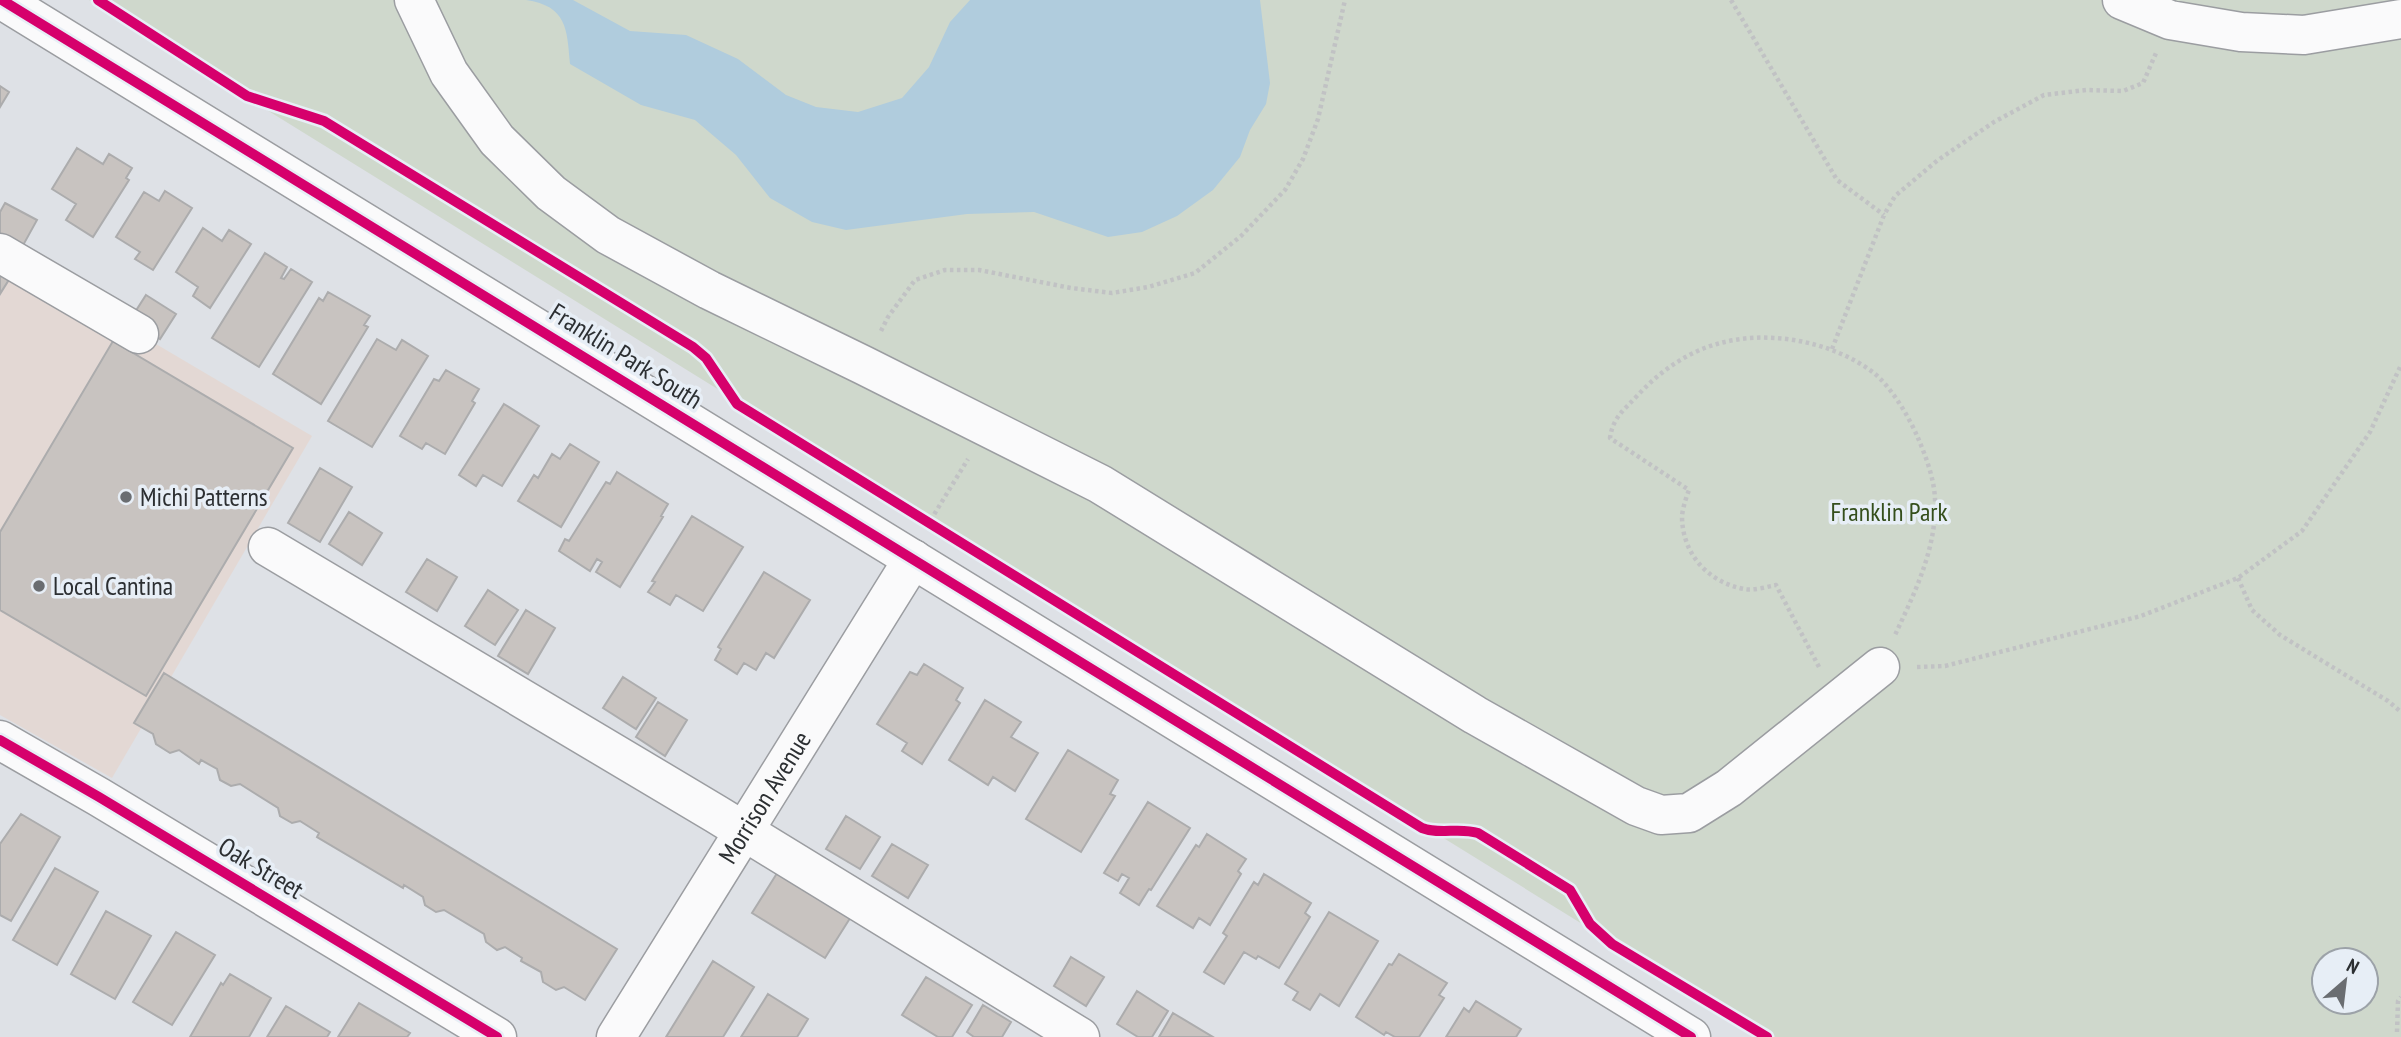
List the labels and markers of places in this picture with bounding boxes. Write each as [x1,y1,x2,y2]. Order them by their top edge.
place label: Michi Patterns [140,480,268,513]
marker: Michi Patterns [118,489,134,505]
place label: Local Cantina [53,569,173,602]
marker: Local Cantina [31,578,47,594]

